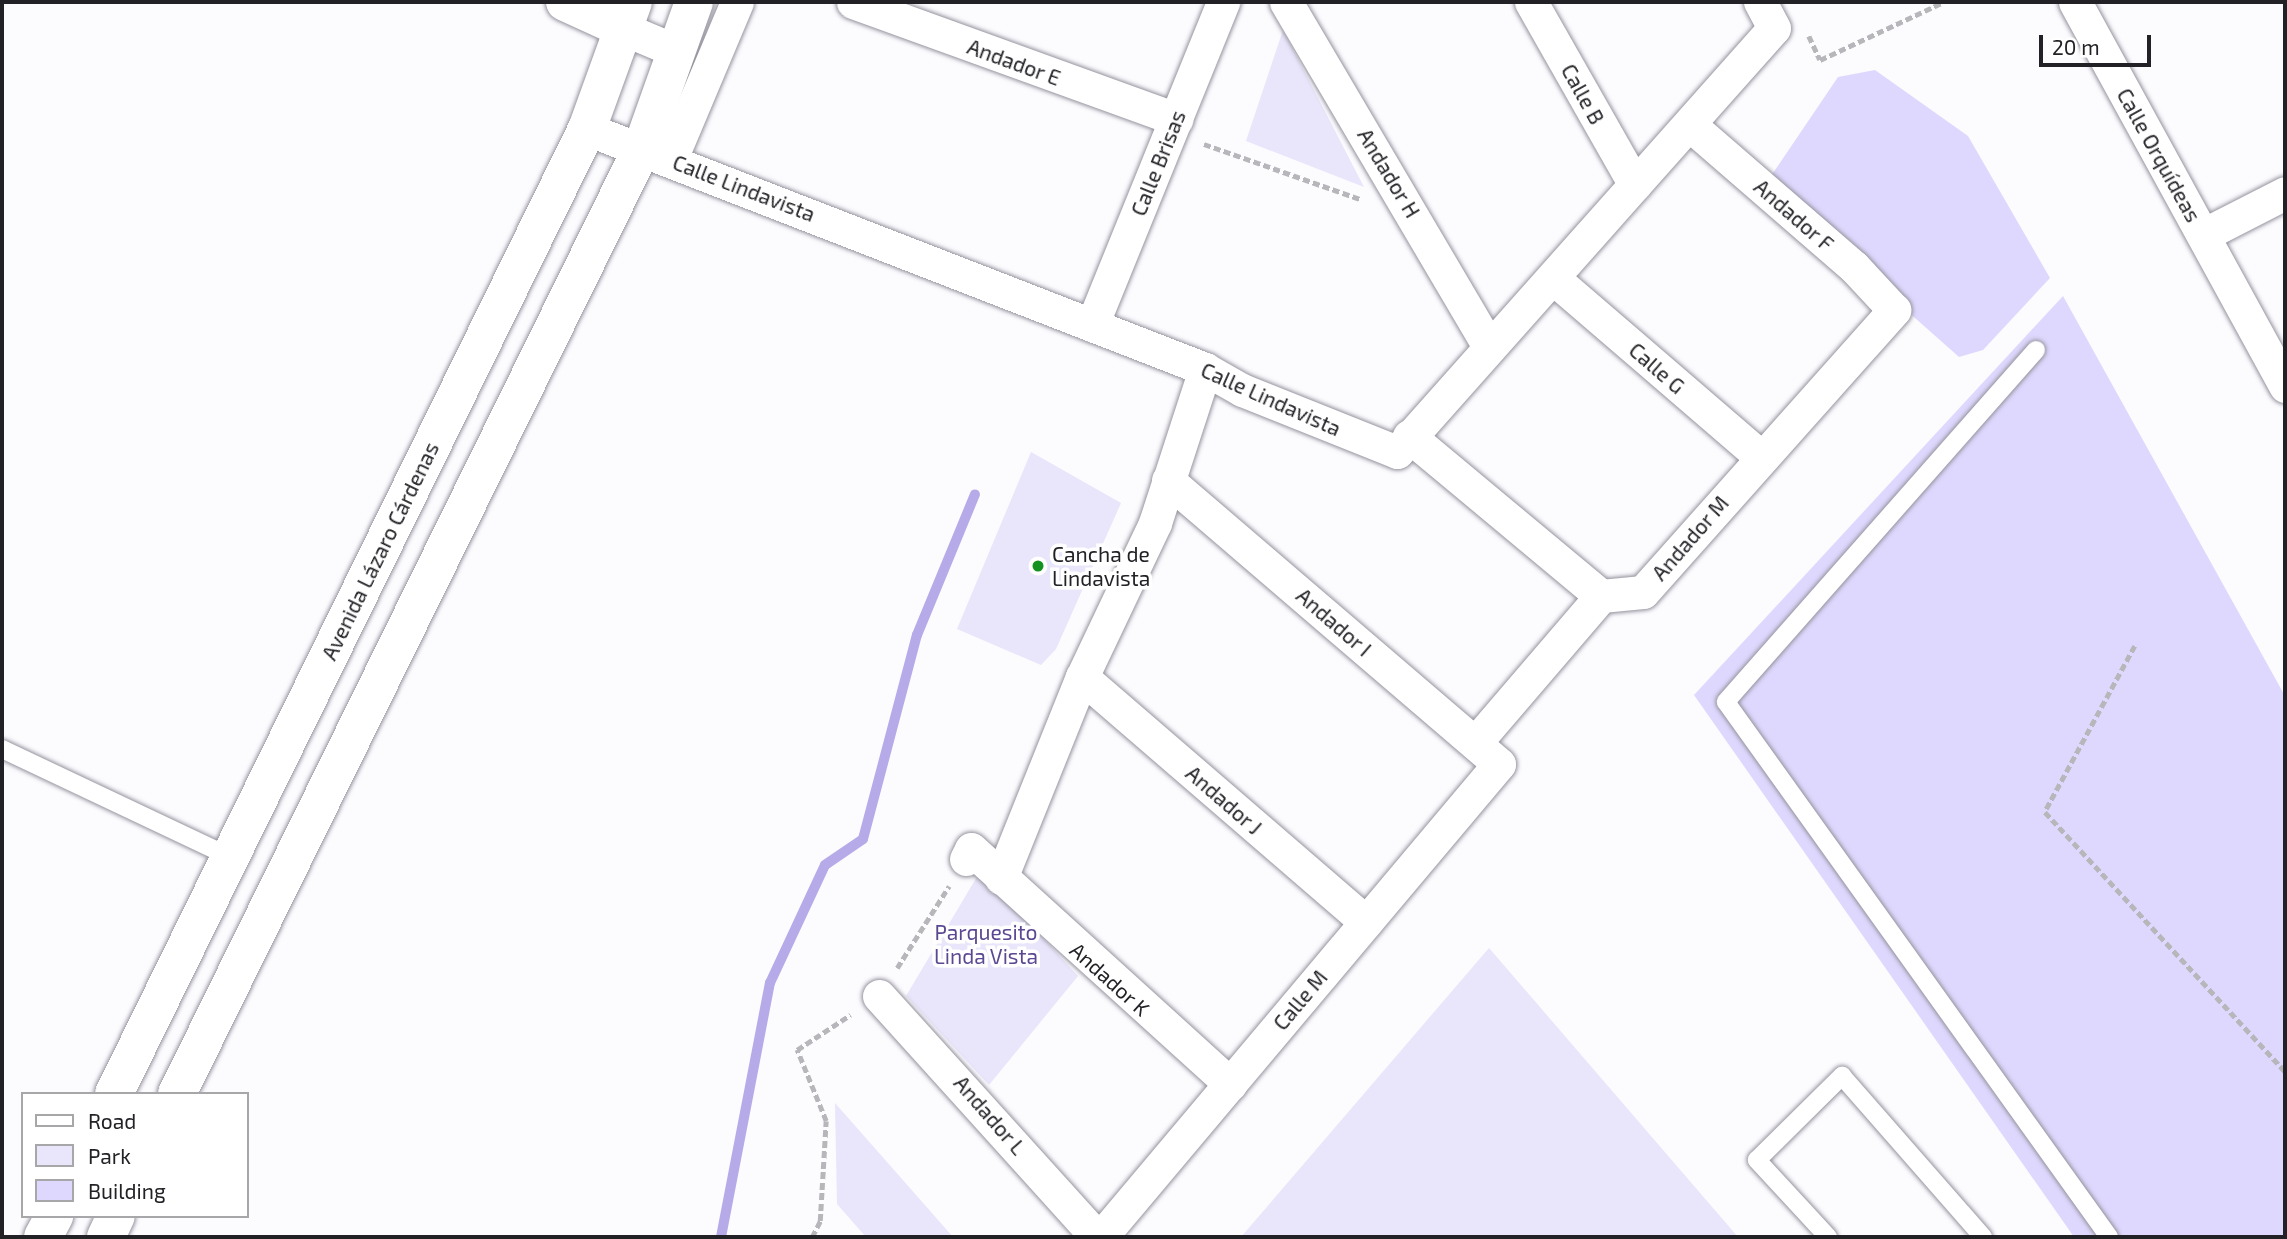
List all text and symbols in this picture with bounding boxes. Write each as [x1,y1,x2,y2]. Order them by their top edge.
scale bar [2042,21,2154,65]
street label: Andador E [964,33,1064,91]
text: 20 m [2052,34,2100,59]
street label: Calle B [1556,59,1610,129]
street label: Calle Orquídeas [2112,84,2206,226]
street label: Calle Brisas [1125,107,1191,219]
street label: Andador H [1352,124,1426,222]
street label: Calle Lindavista [669,149,819,227]
street label: Andador F [1749,174,1839,256]
street label: Calle G [1624,337,1690,399]
street label: Calle Lindavista [1197,357,1345,441]
street label: Avenida Lázaro Cárdenas [316,438,444,664]
street label: Andador M [1646,490,1734,586]
place label: Cancha de Lindavista [1052,541,1150,591]
marker: Cancha de Lindavista [1030,558,1046,574]
street label: Andador I [1291,583,1377,661]
street label: Andador J [1181,760,1267,840]
park label: Parquesito Linda Vista [934,919,1038,969]
street label: Andador K [1065,937,1155,1021]
street label: Calle M [1268,965,1332,1035]
street label: Andador L [949,1070,1031,1160]
legend [21,1092,248,1218]
text: Road [88,1108,136,1133]
text: Park [88,1143,131,1168]
text: Building [88,1178,166,1203]

